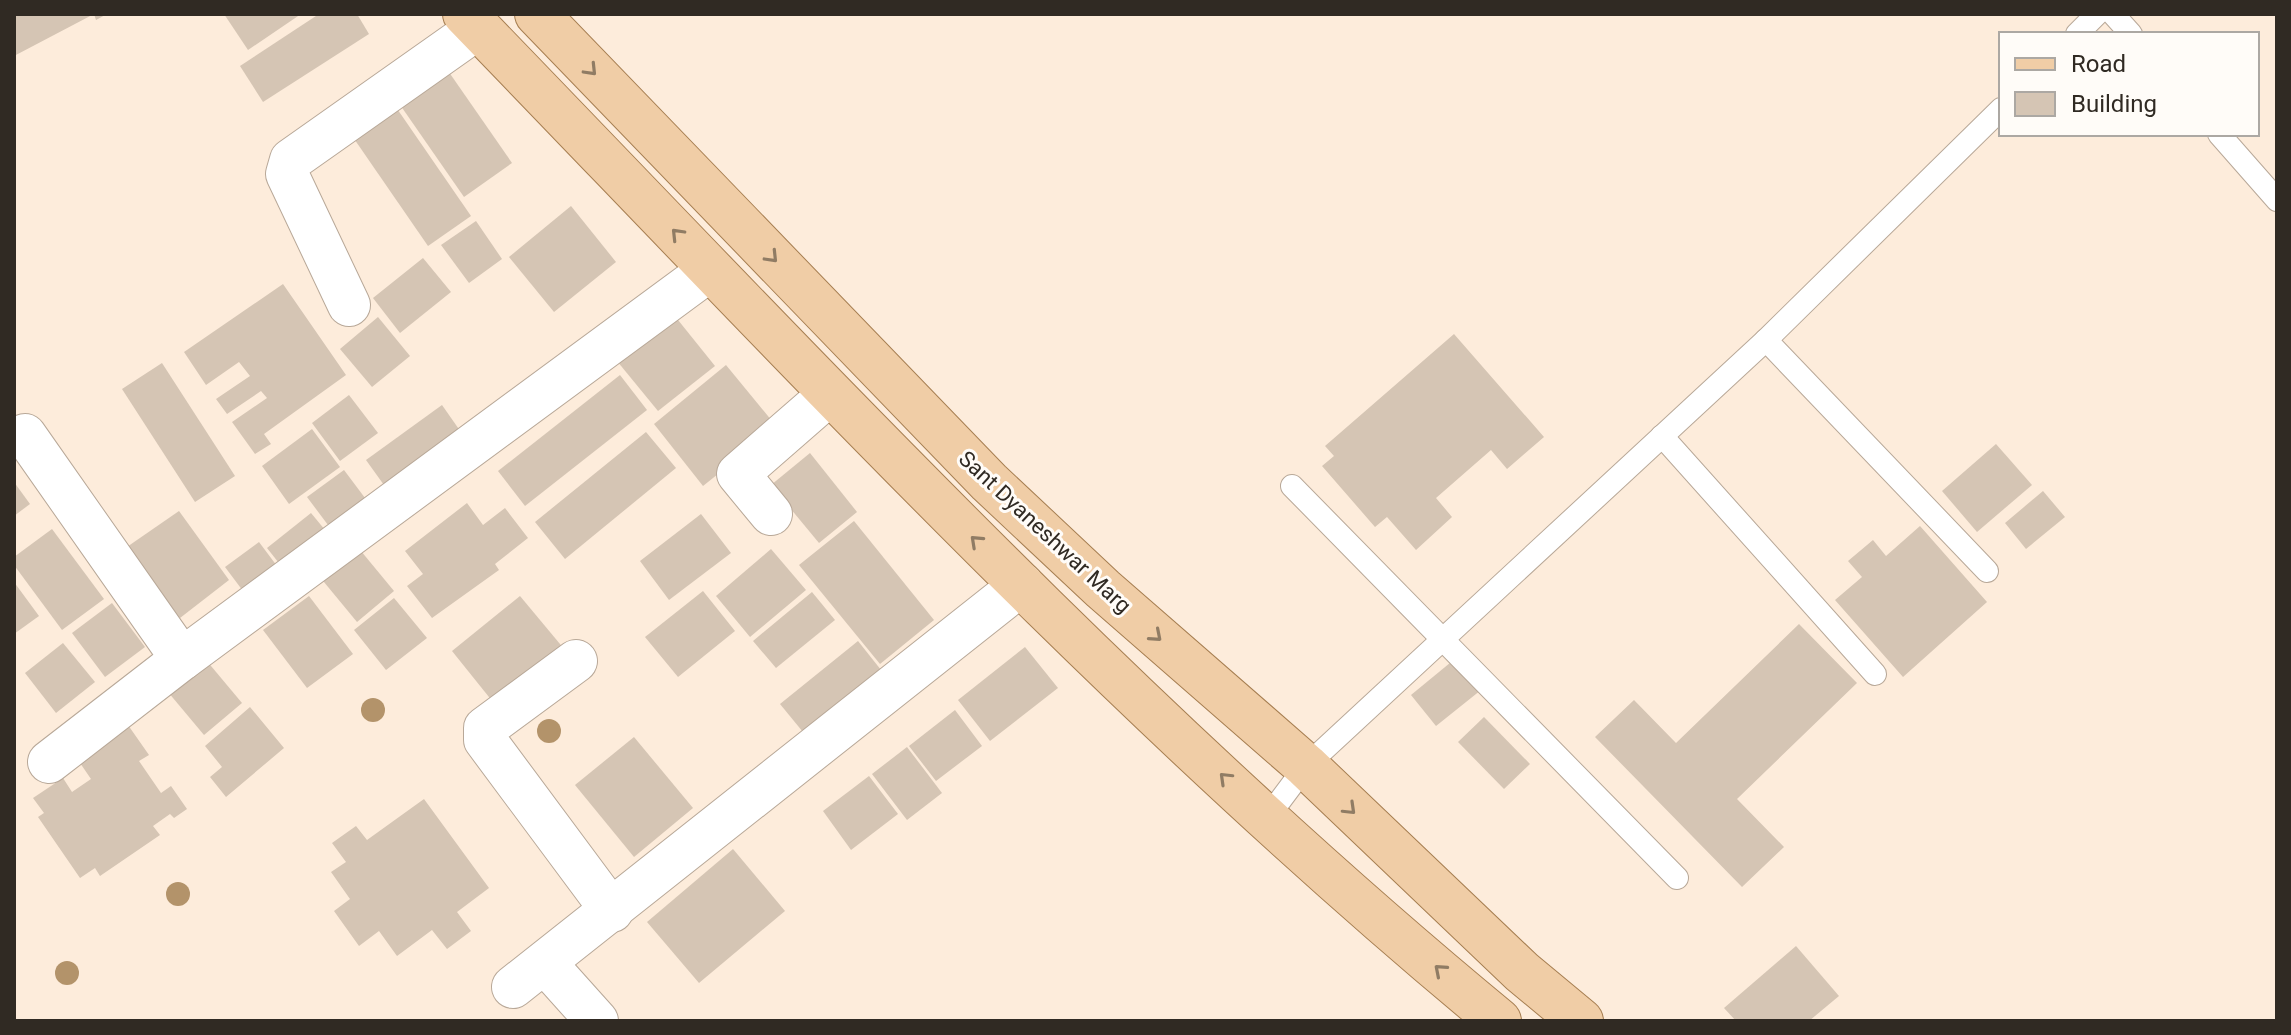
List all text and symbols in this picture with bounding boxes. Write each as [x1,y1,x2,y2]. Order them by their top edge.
legend [1999,32,2259,136]
text: Road [2071,50,2126,78]
one-way arrow [582,61,596,75]
text: Building [2071,90,2157,118]
one-way arrow [672,229,687,243]
one-way arrow [762,248,777,262]
street label: Sant Dyaneshwar Marg [954,446,1136,618]
one-way arrow [971,536,985,551]
one-way arrow [1147,626,1162,640]
one-way arrow [1220,773,1234,787]
one-way arrow [1341,799,1355,814]
one-way arrow [1434,965,1449,980]

